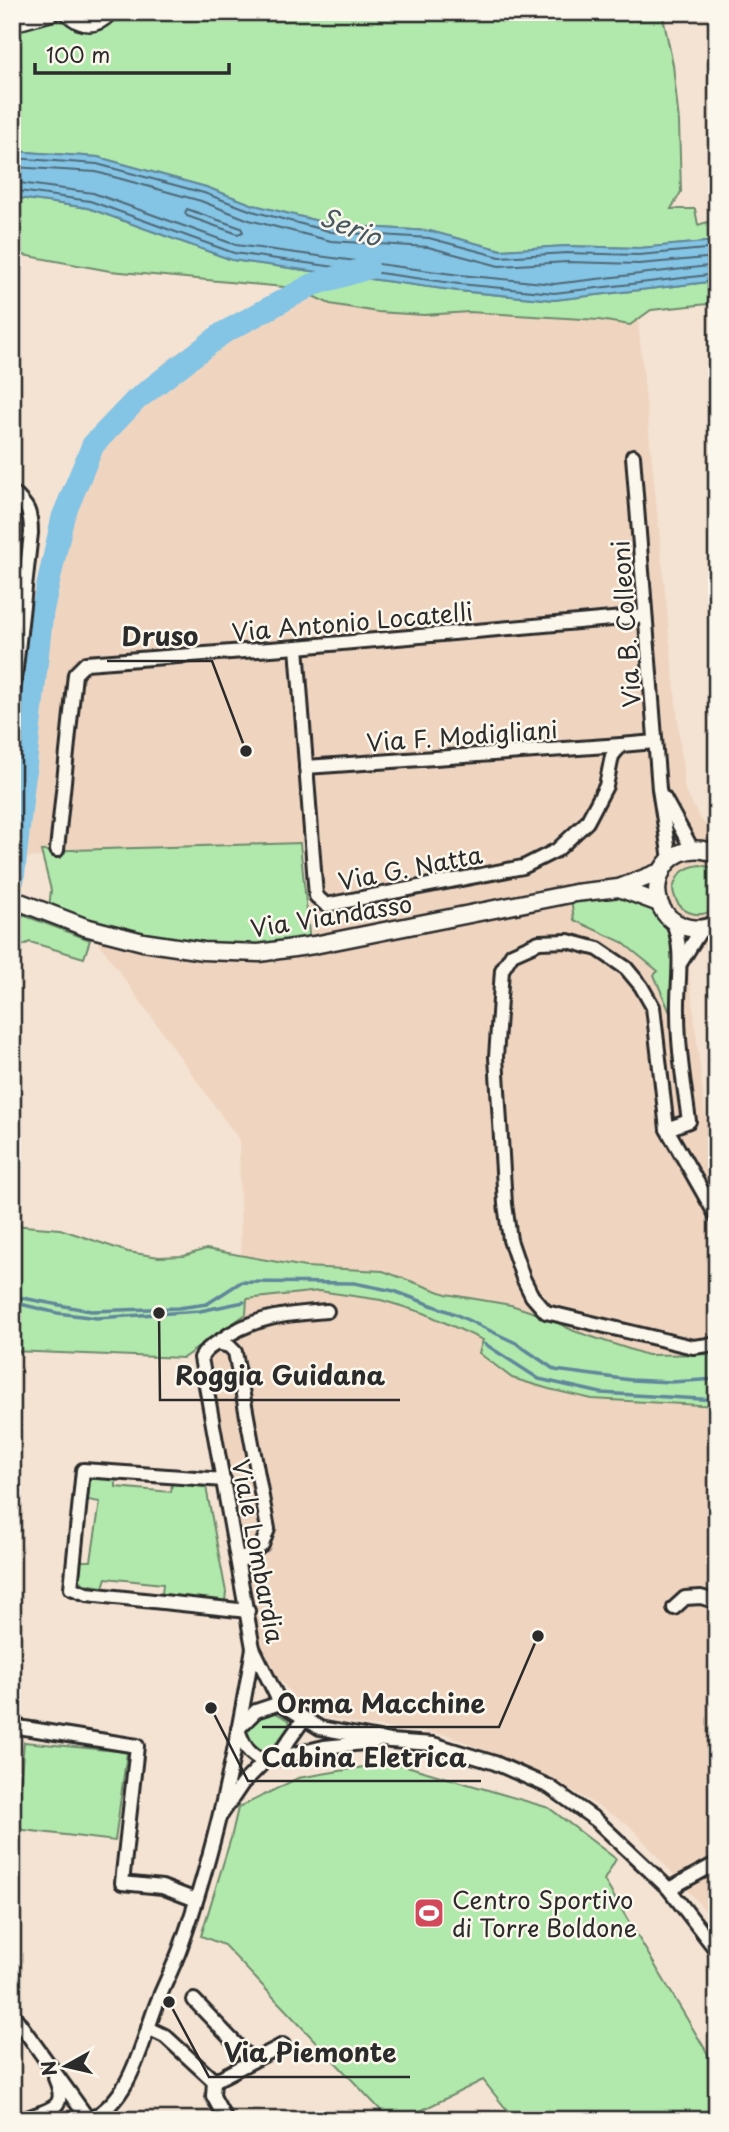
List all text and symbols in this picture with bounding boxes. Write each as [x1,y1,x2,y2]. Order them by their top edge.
scale bar [35,32,229,76]
text: 100 m [46,38,110,70]
water label: Serio [315,196,389,256]
street label: Via B. Colleoni [601,539,649,709]
street label: Via Antonio Locatelli [230,593,474,649]
callout: Druso [107,614,212,661]
text: Druso [122,616,198,655]
street label: Via F. Modigliani [365,710,559,760]
street label: Via G. Natta [335,835,485,899]
street label: Via Viandasso [248,884,414,946]
callout: Roggia Guidana [160,1353,400,1400]
text: Roggia Guidana [175,1355,385,1394]
street label: Viale Lombardia [224,1456,294,1646]
callout: Orma Macchine [262,1680,499,1727]
text: Orma Macchine [277,1683,486,1722]
callout: Cabina Eletrica [248,1734,481,1781]
text: Cabina Eletrica [261,1737,467,1776]
place label: Centro Sportivo di Torre Boldone [452,1881,637,1945]
sports icon: Centro Sportivo di Torre Boldone [412,1896,446,1930]
north arrow [32,2030,102,2100]
callout: Via Piemonte [209,2030,410,2077]
text: Via Piemonte [224,2032,396,2071]
text: N [33,2059,63,2078]

